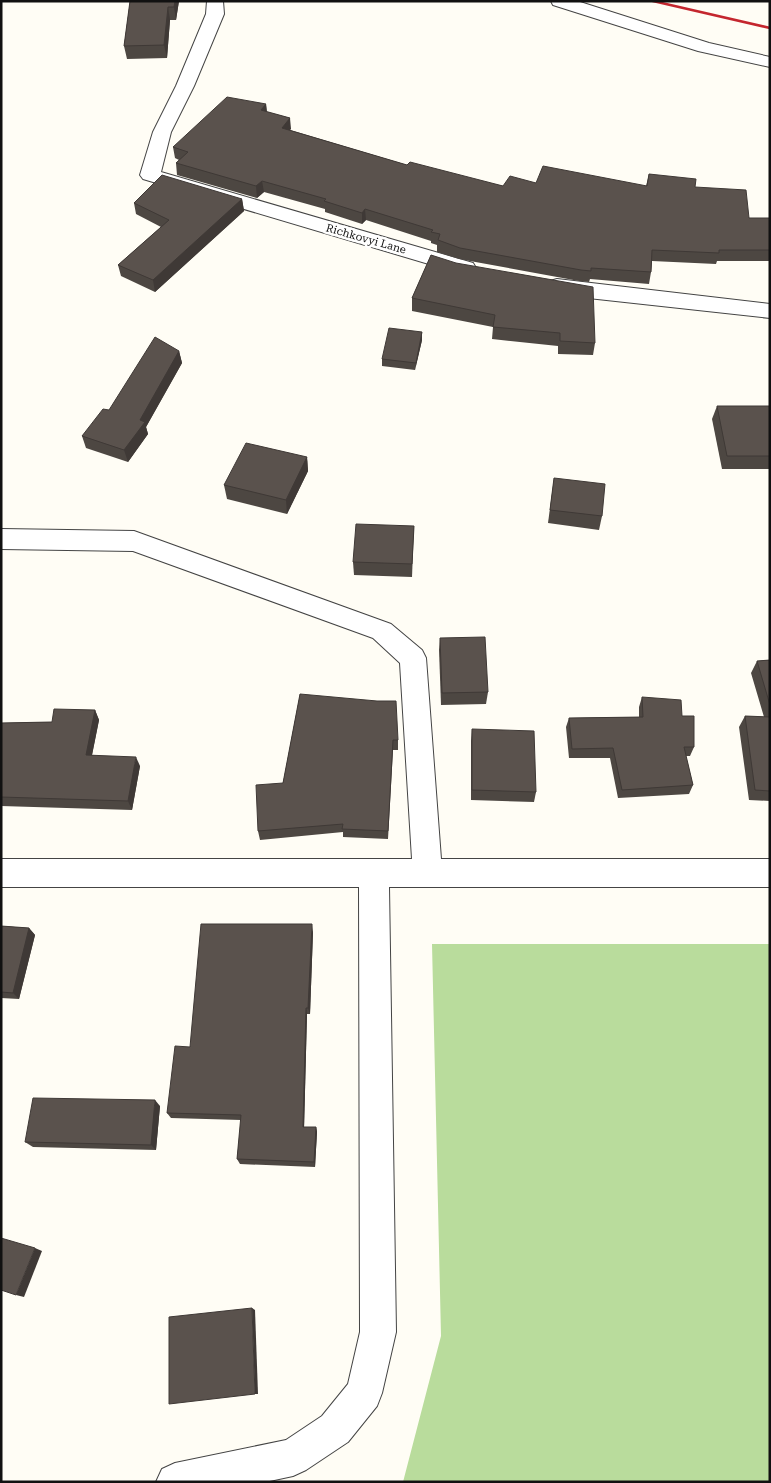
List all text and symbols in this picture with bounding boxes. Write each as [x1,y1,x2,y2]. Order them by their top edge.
street label: Richkovyi Lane [324,221,408,257]

